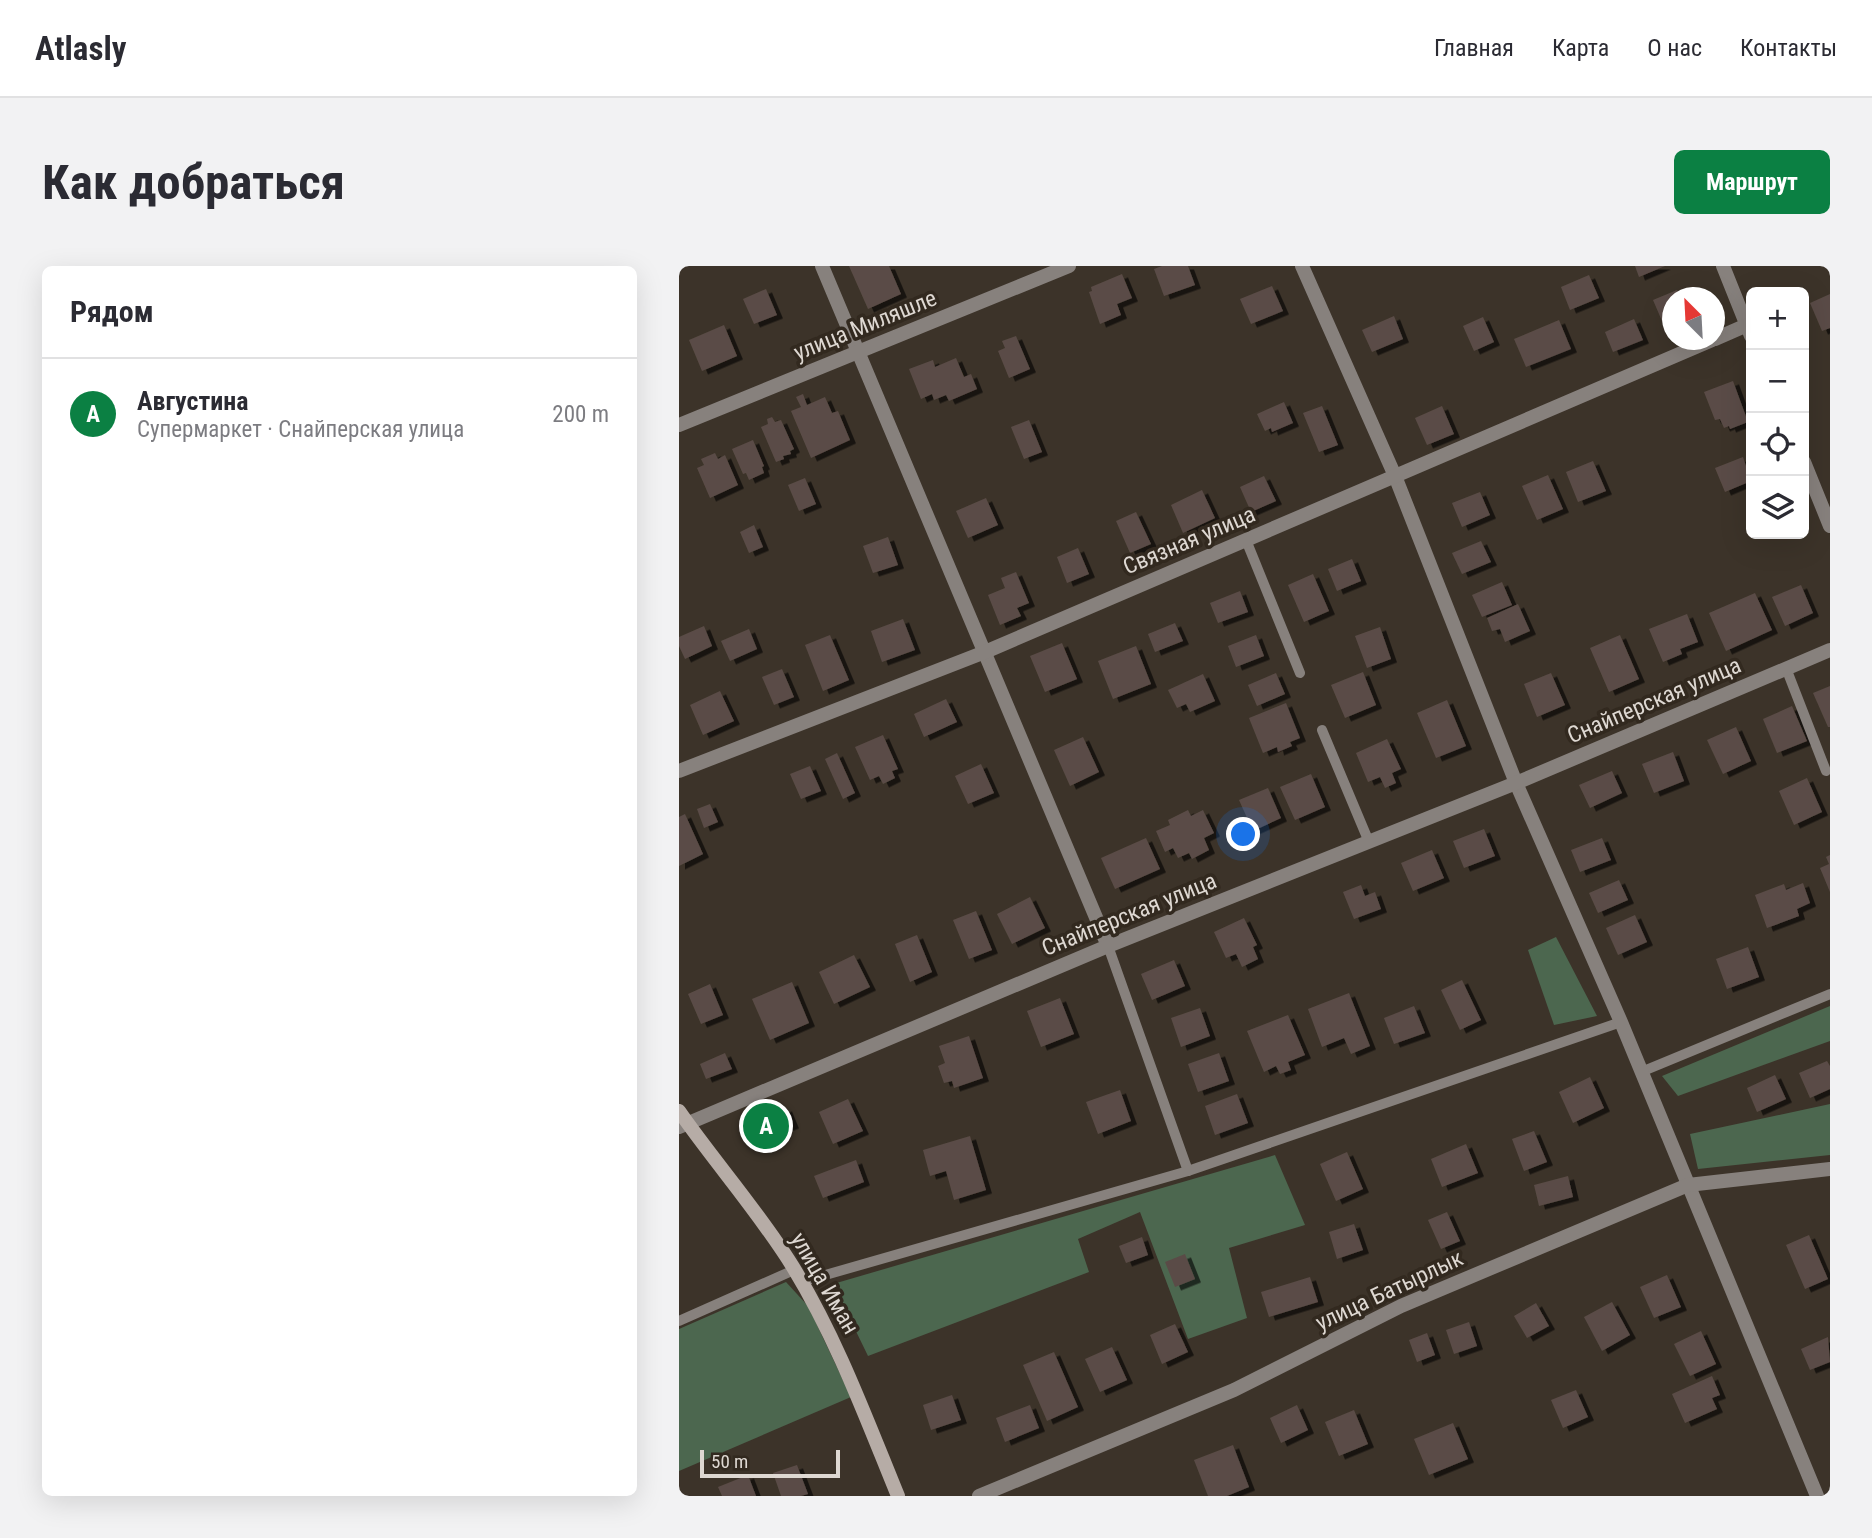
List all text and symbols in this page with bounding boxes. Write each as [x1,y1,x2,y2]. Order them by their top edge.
text: Atlasly [35,29,126,68]
text: Главная [1434,34,1514,62]
text: Карта [1552,34,1609,62]
text: О нас [1647,34,1702,62]
text: Контакты [1740,34,1837,62]
button: Маршрут [1674,150,1830,214]
text: Как добраться [42,154,345,211]
street label: улица Миляшле [790,285,941,366]
north arrow [1662,287,1725,350]
map controls [1746,287,1809,539]
button: + [1746,287,1809,350]
text: Рядом [70,294,154,329]
button: − [1746,350,1809,413]
text: Августина [137,386,249,416]
text: A [86,401,100,428]
text: 200 m [552,401,609,428]
button: locate [1746,413,1809,476]
text: Супермаркет · Снайперская улица [137,416,464,443]
button: layers [1746,476,1809,539]
street label: Связная улица [1119,501,1259,580]
street label: Снайперская улица [1563,652,1745,749]
your location [1226,817,1260,851]
street label: Снайперская улица [1038,867,1220,962]
pin: A [743,1100,789,1152]
street label: улица Иман [785,1228,864,1339]
street label: улица Батырлык [1311,1245,1467,1336]
scale bar [700,1447,840,1479]
text: 50 m [711,1450,748,1473]

